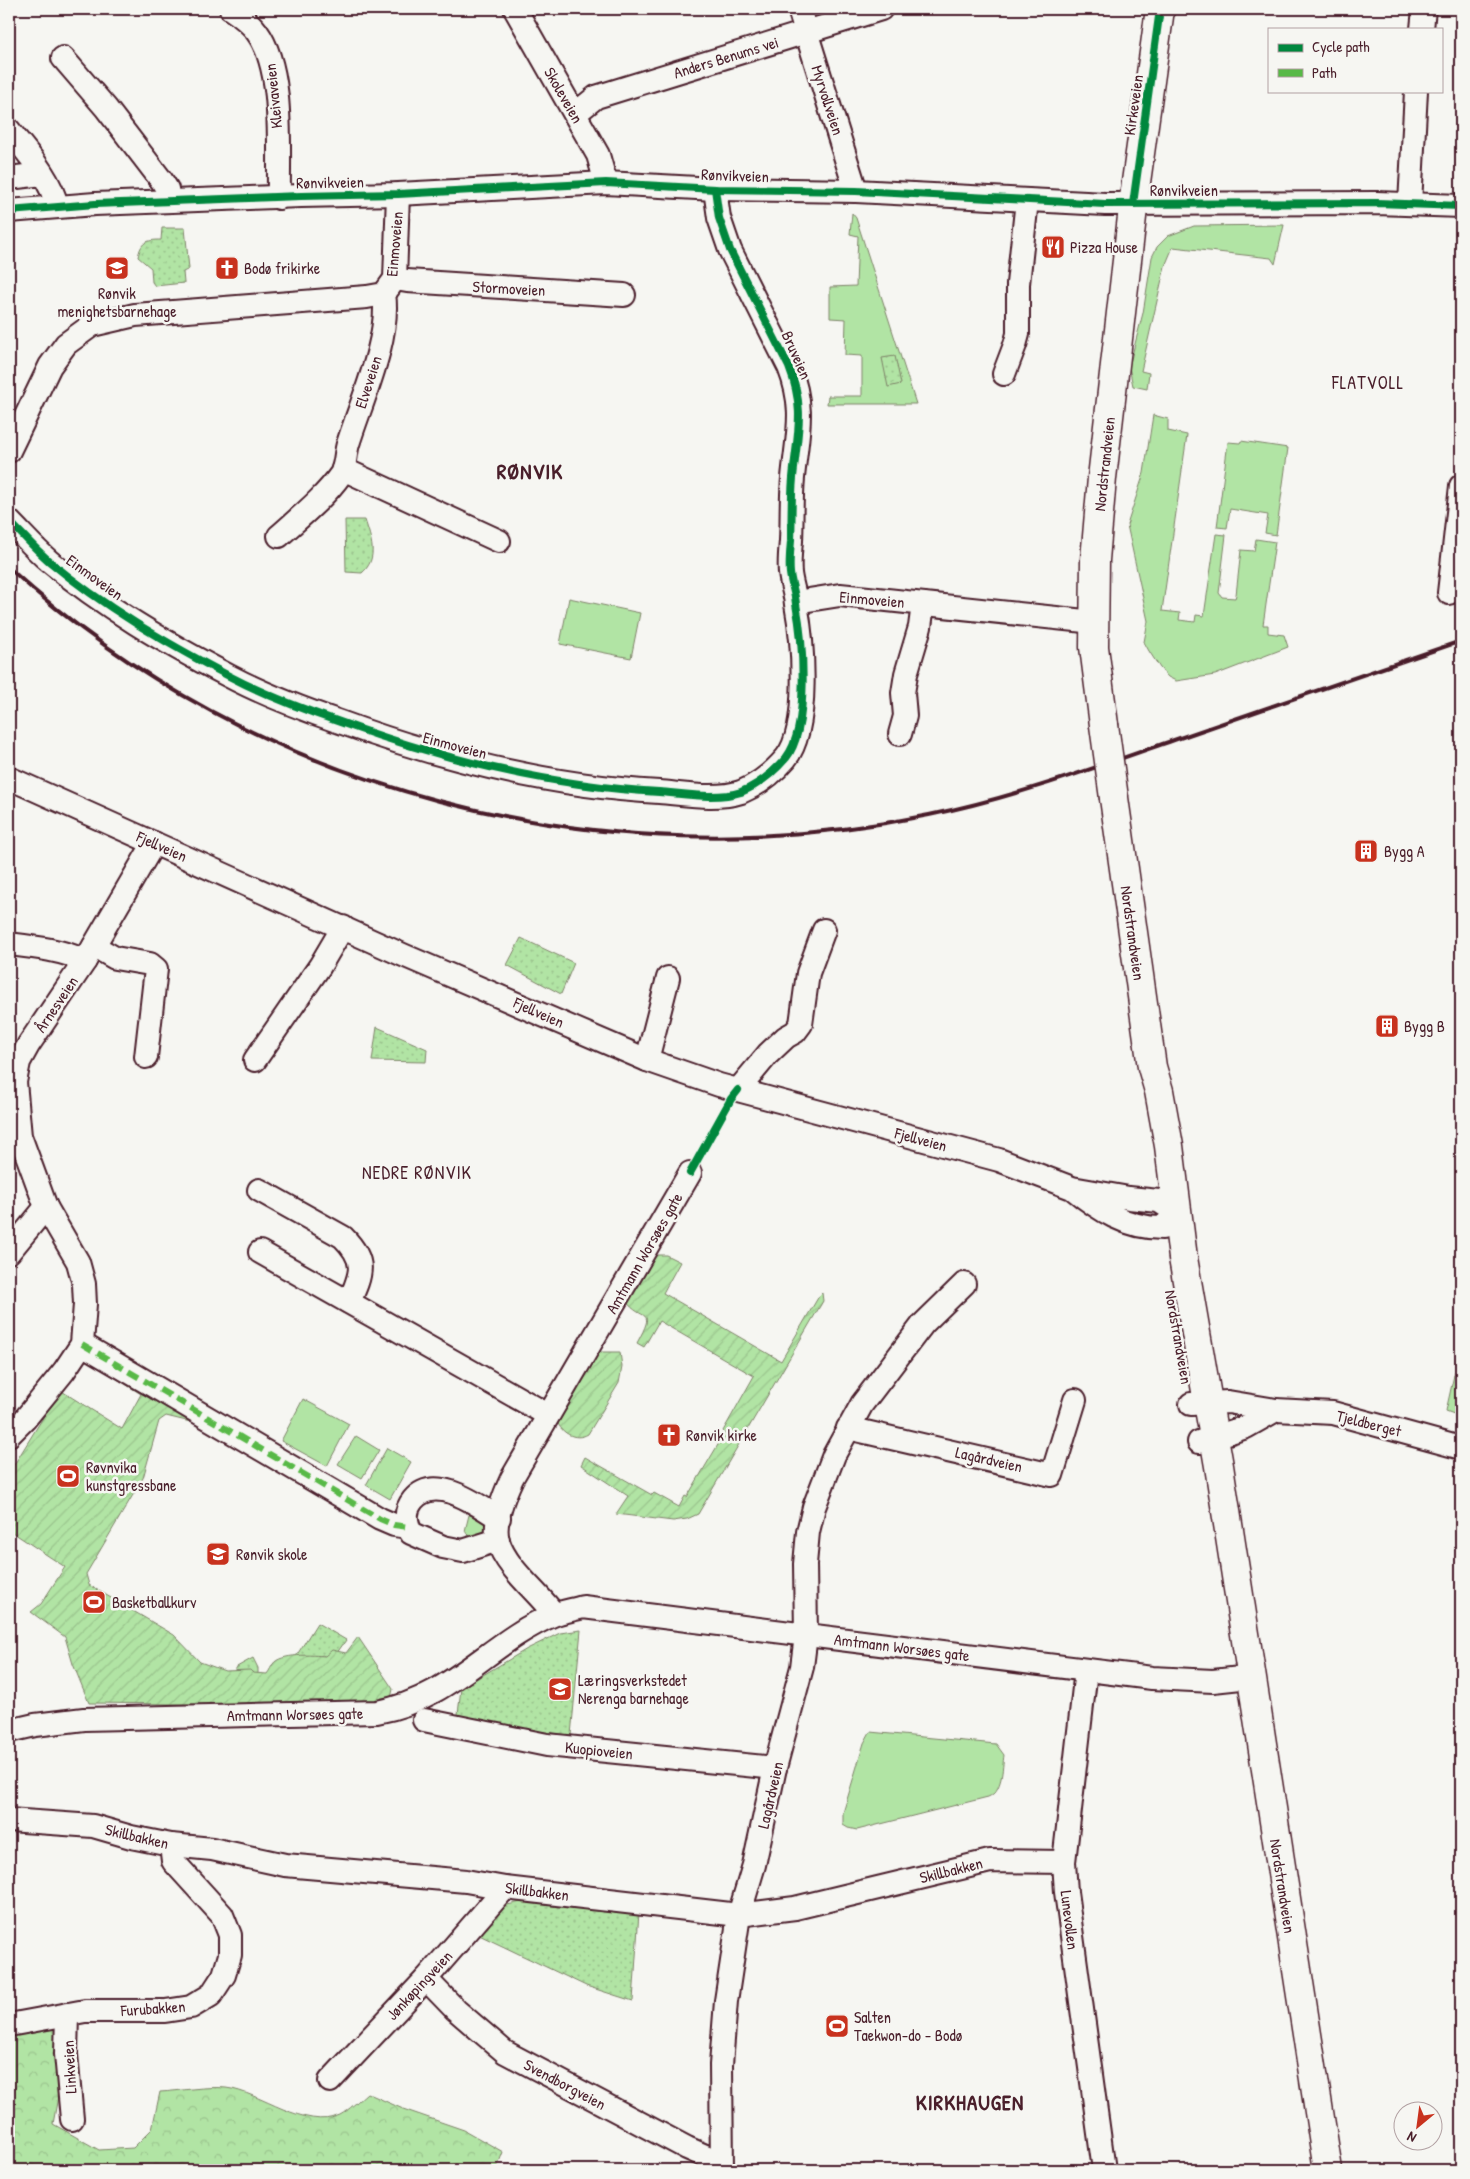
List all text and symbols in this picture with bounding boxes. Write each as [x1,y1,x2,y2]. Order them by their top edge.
legend [1268,28,1442,92]
street label: Anders Benums vei [671,31,781,83]
text: Cycle path [1312,36,1370,57]
street label: Kleivaveien [259,62,287,130]
street label: Myrvollveien [806,62,850,138]
text: Path [1312,62,1337,83]
street label: Skoleveien [539,63,589,127]
street label: Kirkeveien [1118,73,1148,137]
street label: Rønvikveien [701,163,769,187]
street label: Rønvikveien [296,170,364,194]
street label: Rønvikveien [1150,179,1218,201]
street label: Einmoveien [380,211,408,277]
restaurant icon: Pizza House [1040,234,1066,260]
place label: Pizza House [1070,236,1138,258]
school or university icon: Rønvik menighetsbarnehage [104,255,130,281]
church icon: Bodø frikirke [214,255,240,281]
place label: Bodø frikirke [244,257,321,279]
street label: Stormoveien [472,275,546,301]
place label: Rønvik menighetsbarnehage [57,282,177,322]
street label: Bruveien [777,327,817,383]
street label: Elveveien [349,353,387,411]
district label: FLATVOLL [1331,370,1404,395]
street label: Nordstrandveien [1088,416,1120,512]
district label: RØNVIK [497,457,563,486]
street label: Einmoveien [62,549,128,605]
street label: Einmoveien [839,585,905,613]
street label: Einmoveien [421,726,489,764]
street label: Fjellveien [132,825,191,867]
building icon: Bygg A [1353,838,1379,864]
place label: Bygg A [1384,840,1425,862]
street label: Nordstrandveien [1116,884,1150,982]
street label: Årnesveien [29,971,83,1037]
street label: Fjellveien [509,991,568,1033]
building icon: Bygg B [1374,1013,1400,1039]
place label: Bygg B [1404,1015,1445,1037]
street label: Fjellveien [892,1121,949,1156]
district label: NEDRE RØNVIK [362,1160,472,1185]
street label: Amtmann Worsøes gate [600,1188,688,1318]
street label: Nordstrandveien [1160,1288,1198,1386]
street label: Tjeldberget [1334,1404,1404,1442]
church icon: Rønvik kirke [656,1422,682,1448]
place label: Rønvik kirke [686,1424,758,1446]
street label: Lagårdveien [953,1441,1025,1477]
place label: Røvnvika kunstgressbane [86,1456,177,1496]
sports icon: Røvnvika kunstgressbane [55,1463,81,1489]
school or university icon: Rønvik skole [205,1541,231,1567]
place label: Rønvik skole [236,1543,308,1565]
sports icon: Basketballkurv [81,1589,107,1615]
place label: Basketballkurv [112,1591,197,1613]
street label: Amtmann Worsøes gate [833,1628,972,1666]
place label: Læringsverkstedet Nerenga barnehage [578,1669,689,1709]
school or university icon: Læringsverkstedet Nerenga barnehage [547,1676,573,1702]
street label: Amtmann Worsøes gate [227,1702,364,1726]
street label: Kuopioveien [564,1736,634,1764]
street label: Lagårdveien [752,1759,788,1831]
street label: Skillbakken [103,1818,171,1854]
street label: Nordstrandveien [1265,1837,1301,1935]
street label: Skillbakken [917,1852,985,1888]
street label: Skillbakken [504,1876,570,1906]
street label: Lunevollen [1055,1889,1085,1951]
street label: Jønkøpingveien [381,1945,457,2025]
street label: Furubakken [119,1995,186,2021]
place label: Salten Taekwon-do - Bodø [854,2006,963,2046]
sports icon: Salten Taekwon-do - Bodø [824,2013,850,2039]
street label: Linkveien [57,2040,81,2094]
street label: Svendborgveien [520,2053,610,2115]
district label: KIRKHAUGEN [916,2088,1024,2117]
north arrow [1392,2102,1442,2152]
text: N [1403,2127,1419,2148]

